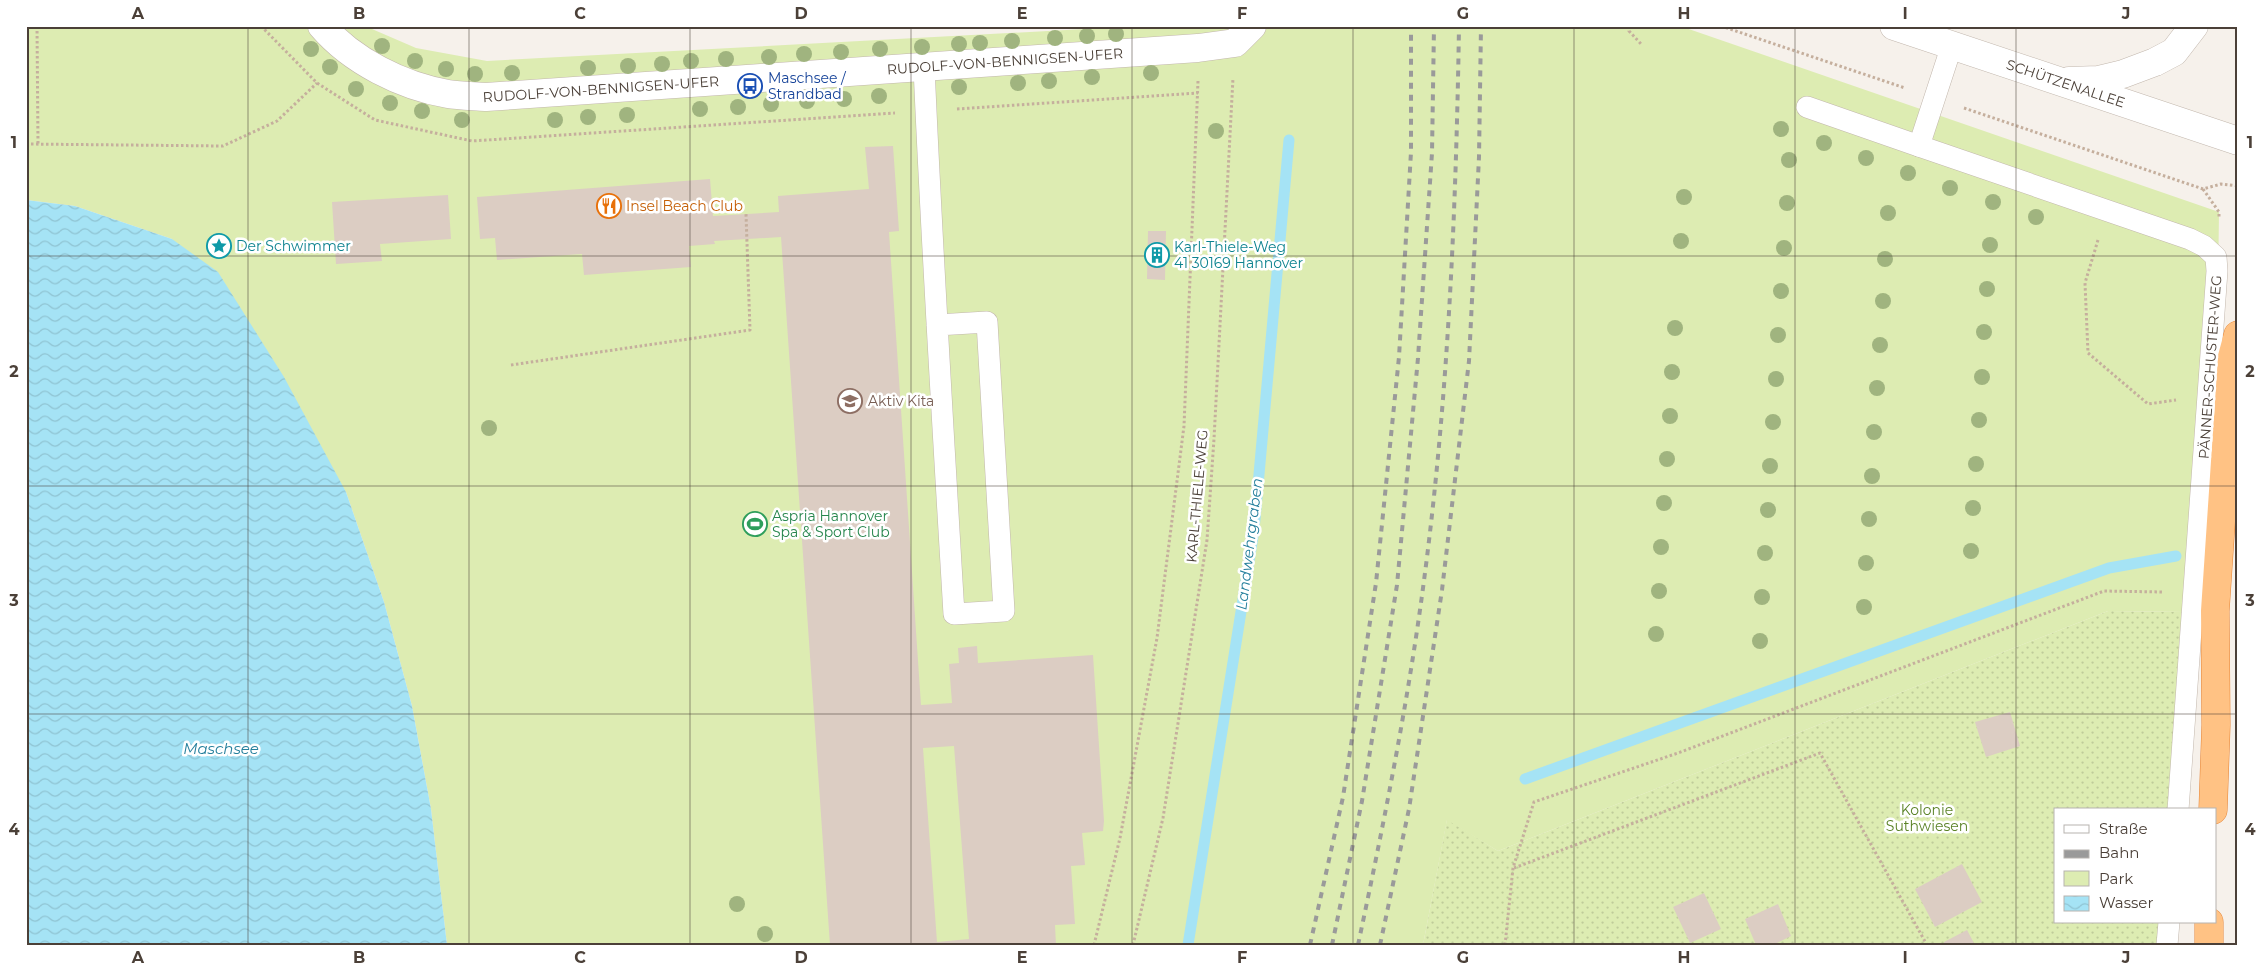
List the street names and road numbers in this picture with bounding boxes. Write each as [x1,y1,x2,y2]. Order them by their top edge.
street label: RUDOLF-VON-BENNIGSEN-UFER [886,44,1124,78]
street label: SCHÜTZENALLEE [2004,55,2127,112]
street label: RUDOLF-VON-BENNIGSEN-UFER [482,72,720,106]
street label: PÄNNER-SCHUSTER-WEG [2195,274,2225,460]
street label: KARL-THIELE-WEG [1182,429,1212,563]

